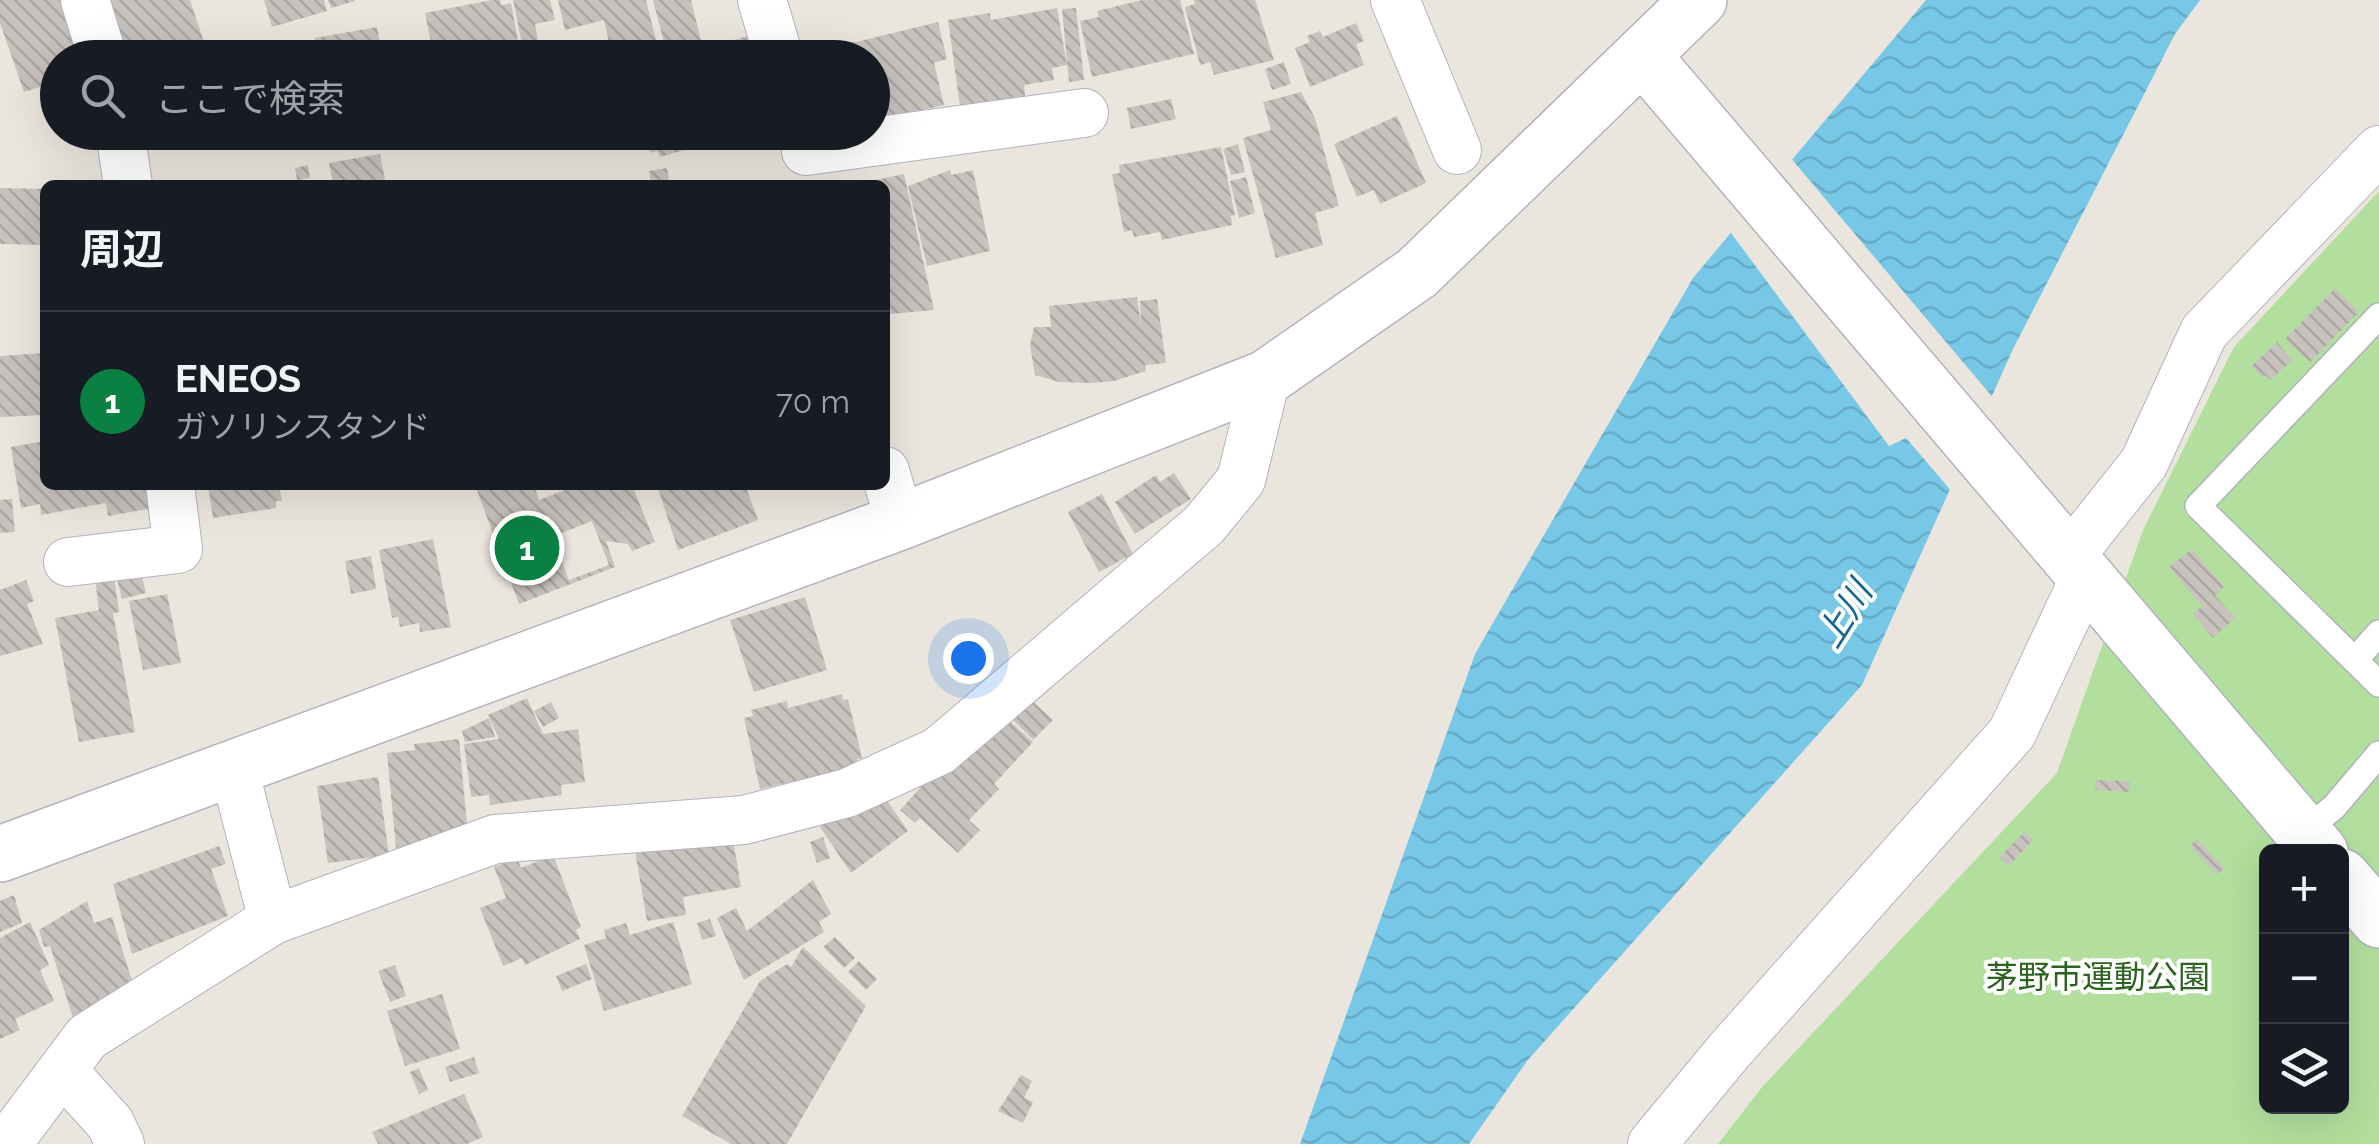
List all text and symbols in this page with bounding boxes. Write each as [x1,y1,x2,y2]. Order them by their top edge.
search box [40,40,890,150]
icon: search [75,68,130,123]
text: ここで検索 [155,76,345,121]
text: 周辺 [80,225,164,274]
text: ENEOS [175,356,301,401]
text: 1 [105,383,120,420]
text: 70 m [776,383,850,420]
text: ガソリンスタンド [175,408,430,445]
pin: 1 [494,510,560,586]
water label: 上川 [1808,570,1882,655]
your location [943,633,994,684]
map controls [2259,844,2349,1114]
button: + [2259,844,2349,934]
button: − [2259,934,2349,1024]
park label: 茅野市運動公園 [1986,958,2210,995]
button: layers [2259,1024,2349,1114]

